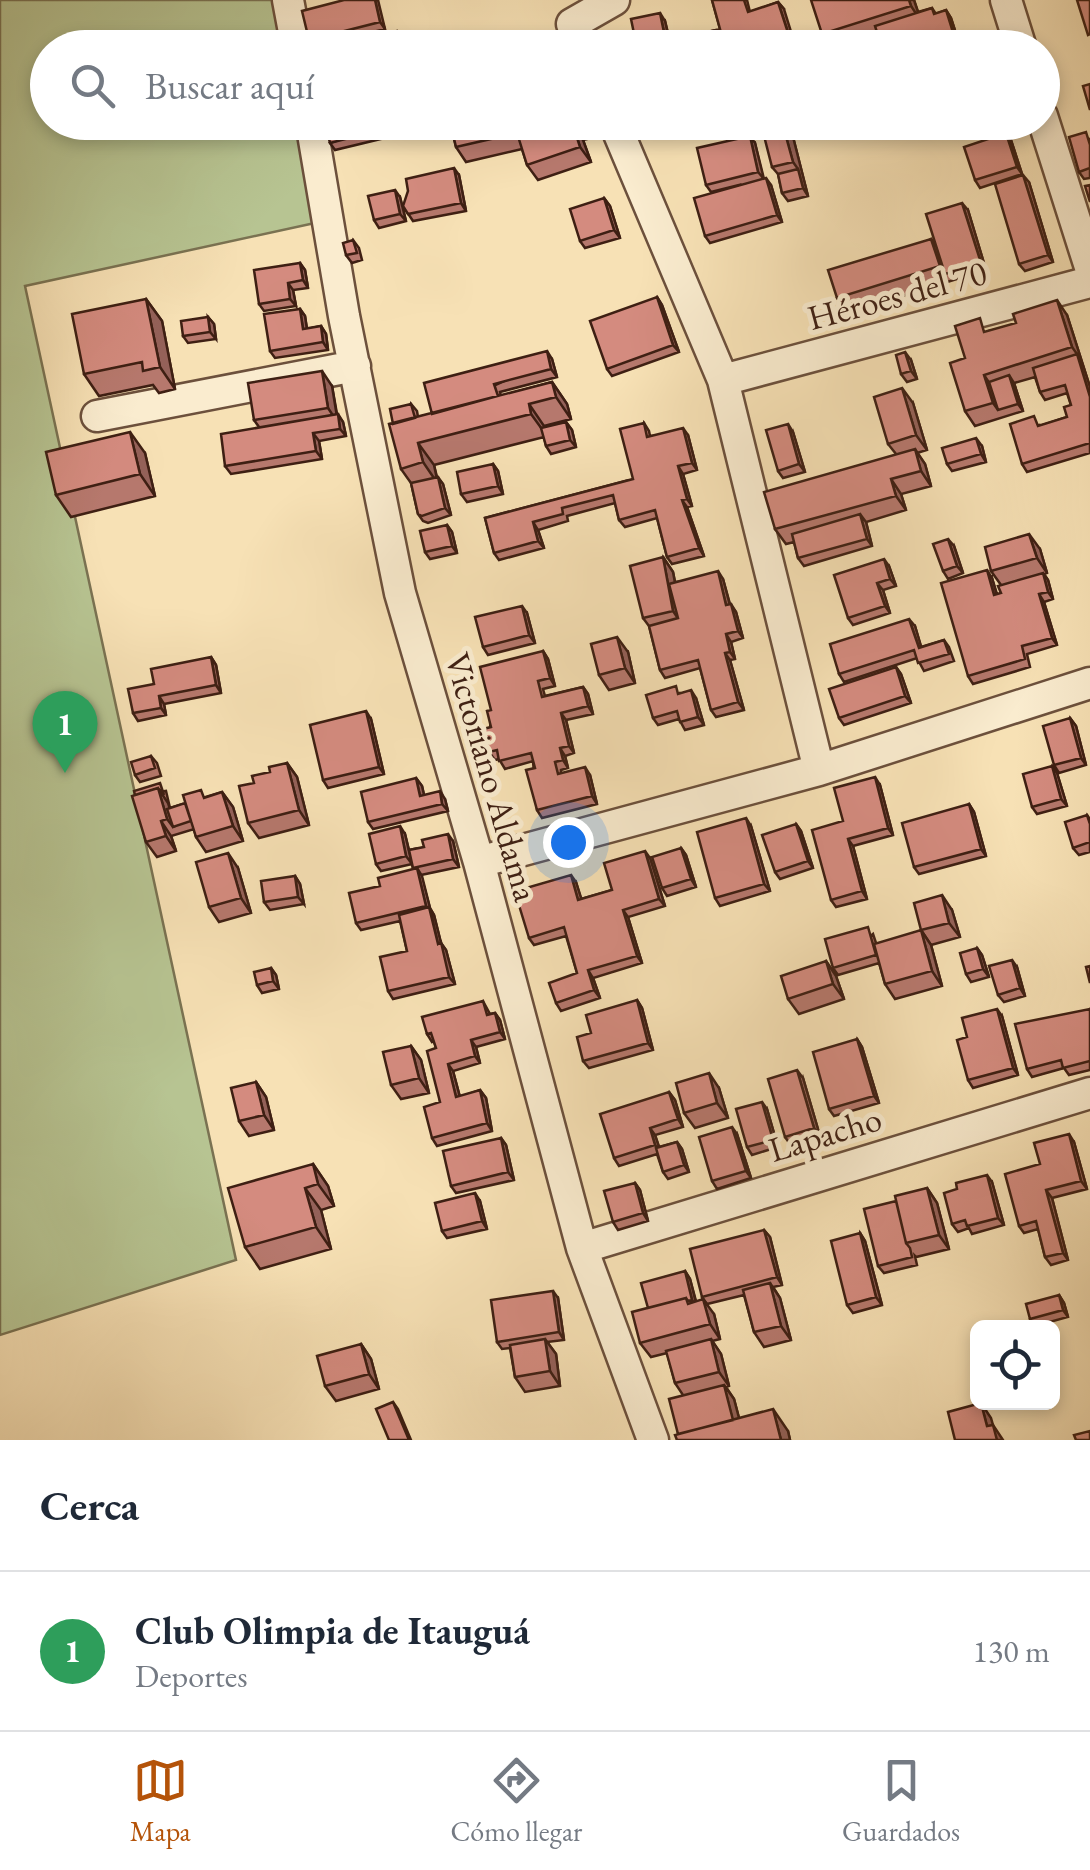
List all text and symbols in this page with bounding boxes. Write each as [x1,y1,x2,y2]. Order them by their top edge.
search box [30,30,1060,140]
icon: search [65,58,120,113]
text: Buscar aquí [145,61,314,110]
street label: Héroes del 70 [802,249,991,340]
street label: Victoriano Aldama [436,647,549,906]
pin: 1 [32,690,98,773]
your location [543,817,594,868]
street label: Lapacho [763,1095,887,1172]
map controls [970,1320,1060,1410]
button: locate [970,1320,1060,1410]
text: Cerca [40,1478,139,1533]
text: Club Olimpia de Itauguá [135,1606,530,1655]
text: 1 [64,1630,81,1672]
text: 130 m [973,1630,1050,1672]
text: Deportes [135,1655,248,1697]
tab: Mapa [130,1753,191,1849]
tab: Cómo llegar [450,1753,582,1849]
tab: Guardados [842,1753,960,1849]

